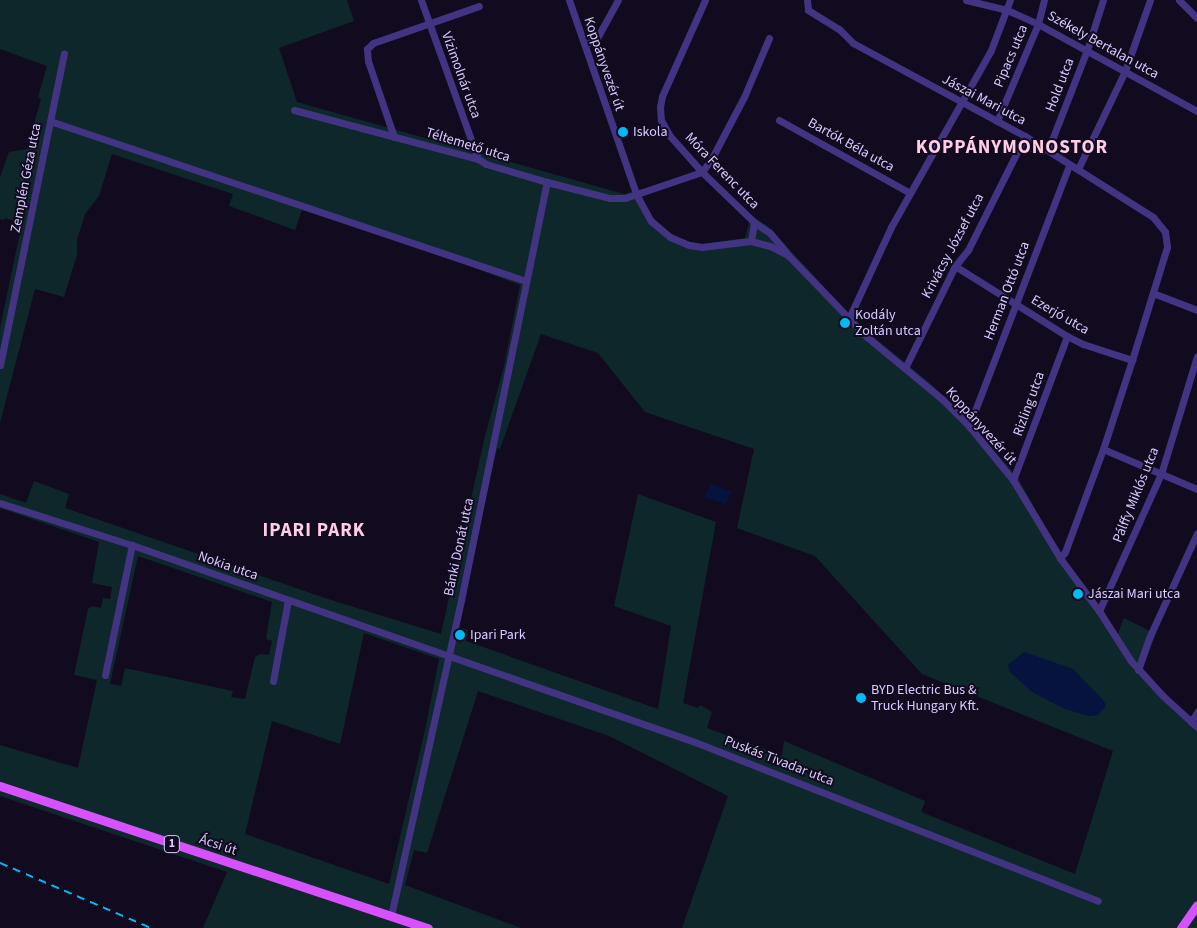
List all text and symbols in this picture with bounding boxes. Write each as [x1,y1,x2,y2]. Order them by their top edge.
street label: Székely Bertalan utca [1044,7,1162,83]
street label: Koppányvezér út [580,15,628,113]
street label: Pipacs utca [990,22,1032,90]
street label: Vízimolnár utca [438,29,484,121]
street label: Hold utca [1042,56,1078,114]
street label: Jászai Mari utca [939,71,1029,129]
street label: Bartók Béla utca [805,114,897,176]
street label: Zemplén Géza utca [7,122,45,234]
street label: Téltemető utca [424,124,512,166]
place label: Iskola [633,124,667,140]
marker: Iskola [617,126,629,138]
street label: Móra Ferenc utca [681,129,763,213]
district label: KOPPÁNYMONOSTOR [914,137,1110,159]
street label: Krivácsy József utca [918,191,988,301]
street label: Herman Ottó utca [980,239,1034,343]
street label: Ezerjó utca [1028,292,1092,338]
place label: Kodály Zoltán utca [855,307,921,340]
marker: Kodály Zoltán utca [839,317,851,329]
street label: Rizling utca [1010,369,1048,439]
street label: Koppányvezér út [942,384,1020,468]
street label: Pálffy Miklós utca [1109,445,1163,545]
street label: Bánki Donát utca [440,496,478,598]
district label: IPARI PARK [261,520,367,542]
street label: Nokia utca [196,548,260,584]
place label: Jászai Mari utca [1088,586,1180,602]
marker: Jászai Mari utca [1072,588,1084,600]
place label: Ipari Park [470,627,526,643]
marker: Ipari Park [454,629,466,641]
place label: BYD Electric Bus & Truck Hungary Kft. [871,682,979,714]
marker: BYD Electric Bus & Truck Hungary Kft. [855,692,867,704]
street label: Puskás Tivadar utca [722,732,836,790]
street label: Ácsi út [197,831,239,859]
road number: 1 [163,834,181,854]

